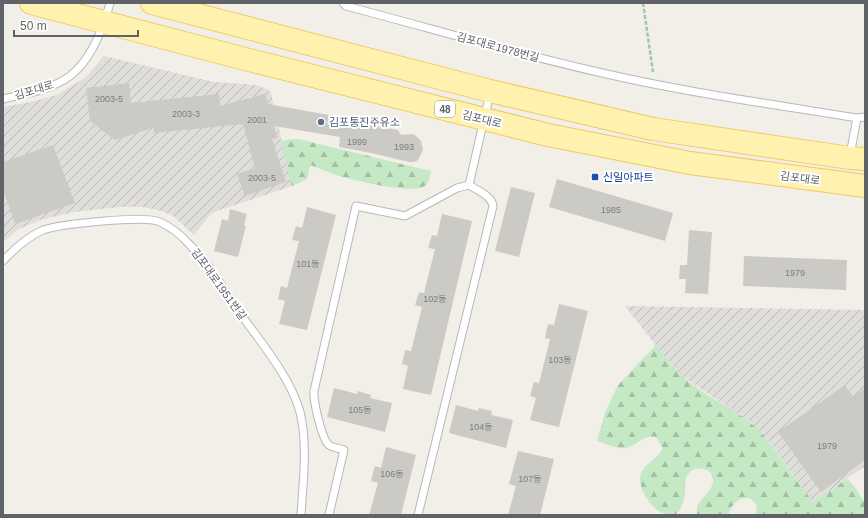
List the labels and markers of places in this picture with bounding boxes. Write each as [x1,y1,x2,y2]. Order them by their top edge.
place label: 김포통진주유소 [329,116,400,128]
marker: 김포통진주유소 [316,117,326,127]
place label: 신일아파트 [603,171,654,183]
marker: 신일아파트 [590,172,600,182]

